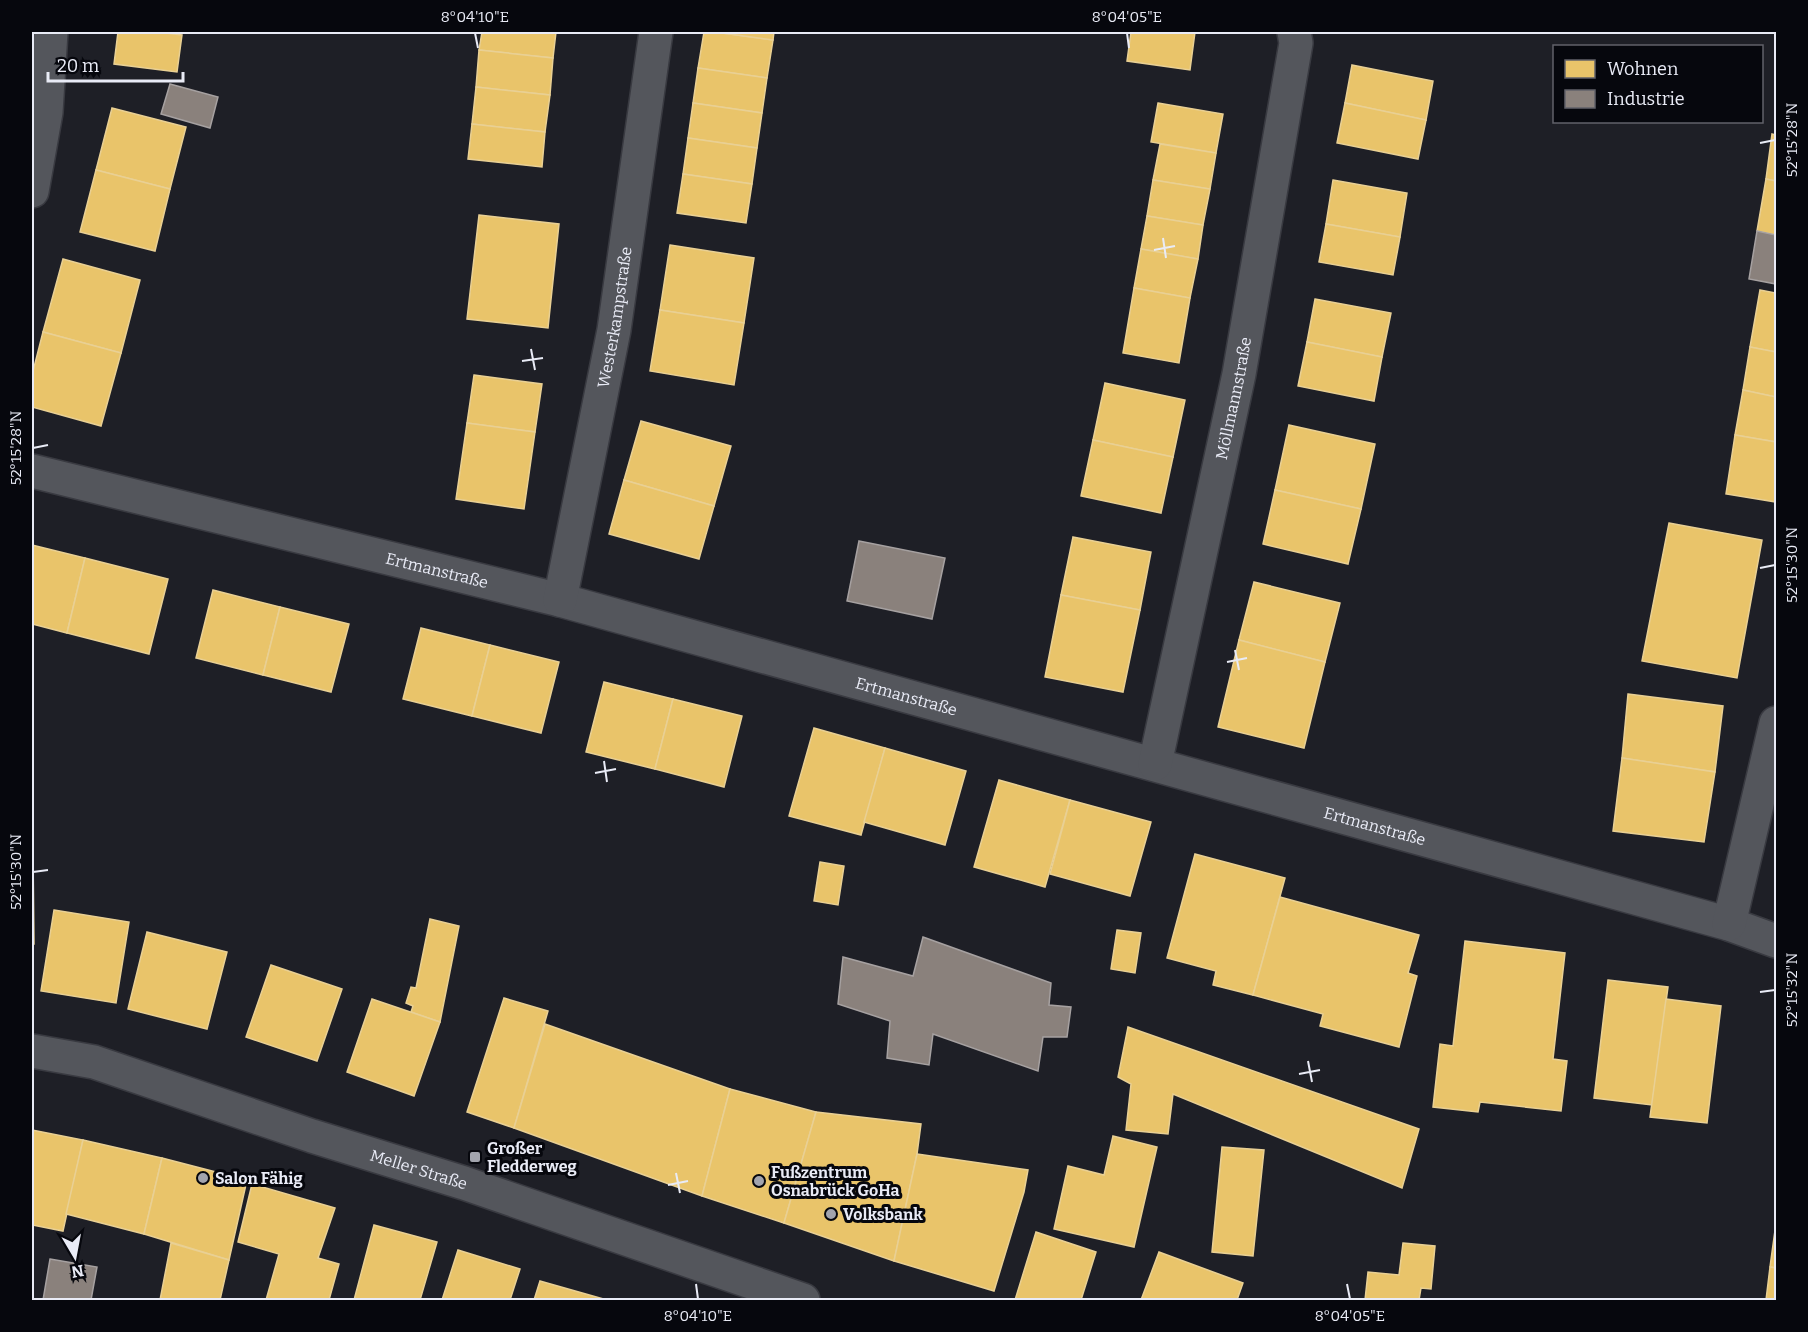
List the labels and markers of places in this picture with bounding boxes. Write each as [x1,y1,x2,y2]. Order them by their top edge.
place label: Großer Fledderweg [487,1139,577,1176]
marker: Großer Fledderweg [468,1150,482,1164]
place label: Fußzentrum Osnabrück GoHa [771,1163,900,1200]
place label: Salon Fähig [215,1169,303,1188]
marker: Salon Fähig [196,1171,210,1185]
marker: Fußzentrum Osnabrück GoHa [752,1174,766,1188]
place label: Volksbank [843,1205,923,1224]
marker: Volksbank [824,1207,838,1221]

